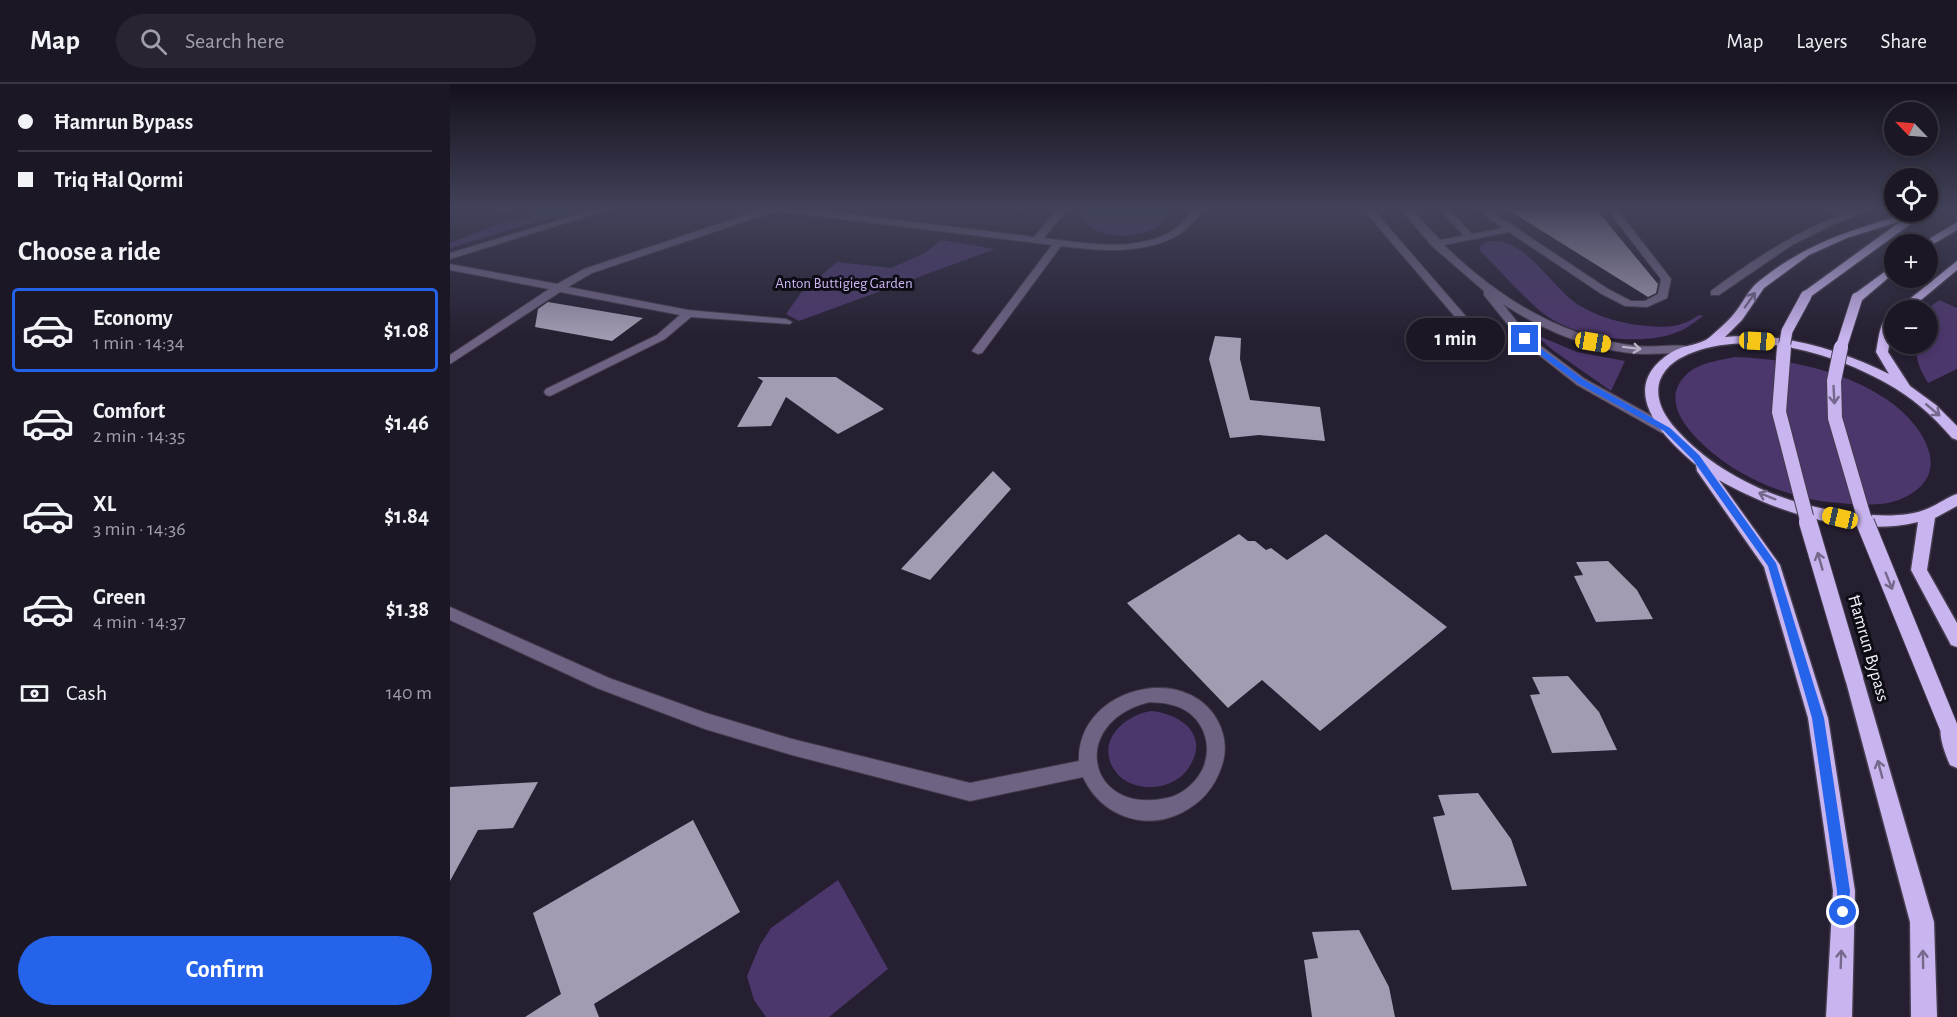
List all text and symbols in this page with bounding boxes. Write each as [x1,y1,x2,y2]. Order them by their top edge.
search box [116,14,536,68]
icon: search [137,25,170,58]
text: Map [30,27,80,55]
text: Search here [185,30,284,52]
text: Map [1727,31,1763,52]
text: Layers [1796,31,1847,52]
text: Share [1880,31,1927,52]
north arrow [1884,102,1938,156]
map controls [1884,102,1938,354]
text: Ħamrun Bypass [54,111,193,133]
button: locate [1884,168,1938,222]
text: Triq Ħal Qormi [54,169,183,191]
button: + [1884,234,1938,288]
text: Choose a ride [18,238,161,265]
park label: Anton Buttigieg Garden [775,276,913,291]
one-way arrow [1744,292,1756,308]
button: − [1884,300,1938,354]
icon: car [21,303,75,357]
text: Economy [93,307,173,329]
callout: 1 min [1405,318,1504,360]
text: $1.08 [384,319,429,341]
route end [1511,325,1538,352]
text: 1 min [1434,329,1477,349]
car [1574,330,1612,354]
car [1739,331,1775,351]
text: 1 min · 14:34 [93,333,184,353]
one-way arrow [1622,343,1642,354]
one-way arrow [1829,384,1840,404]
icon: car [21,396,75,450]
text: Comfort [93,400,165,422]
one-way arrow [1925,403,1940,417]
text: $1.46 [384,412,429,434]
text: 2 min · 14:35 [93,426,185,446]
icon: car [21,489,75,543]
one-way arrow [1758,490,1776,501]
text: XL [93,493,116,515]
text: $1.84 [384,505,429,527]
car [1820,505,1860,531]
text: 3 min · 14:36 [93,519,186,539]
one-way arrow [1814,552,1825,571]
one-way arrow [1884,571,1895,589]
icon: car [21,582,75,636]
text: Green [93,586,146,608]
street label: Ħamrun Bypass [1844,593,1892,704]
text: $1.38 [386,598,429,620]
text: 4 min · 14:37 [93,612,186,632]
icon: cash [18,677,51,710]
text: Cash [66,682,107,704]
text: 140 m [386,683,432,703]
one-way arrow [1873,760,1885,779]
route start [1829,898,1856,925]
button: Confirm [18,936,432,1005]
one-way arrow [1835,949,1847,969]
one-way arrow [1917,949,1928,969]

